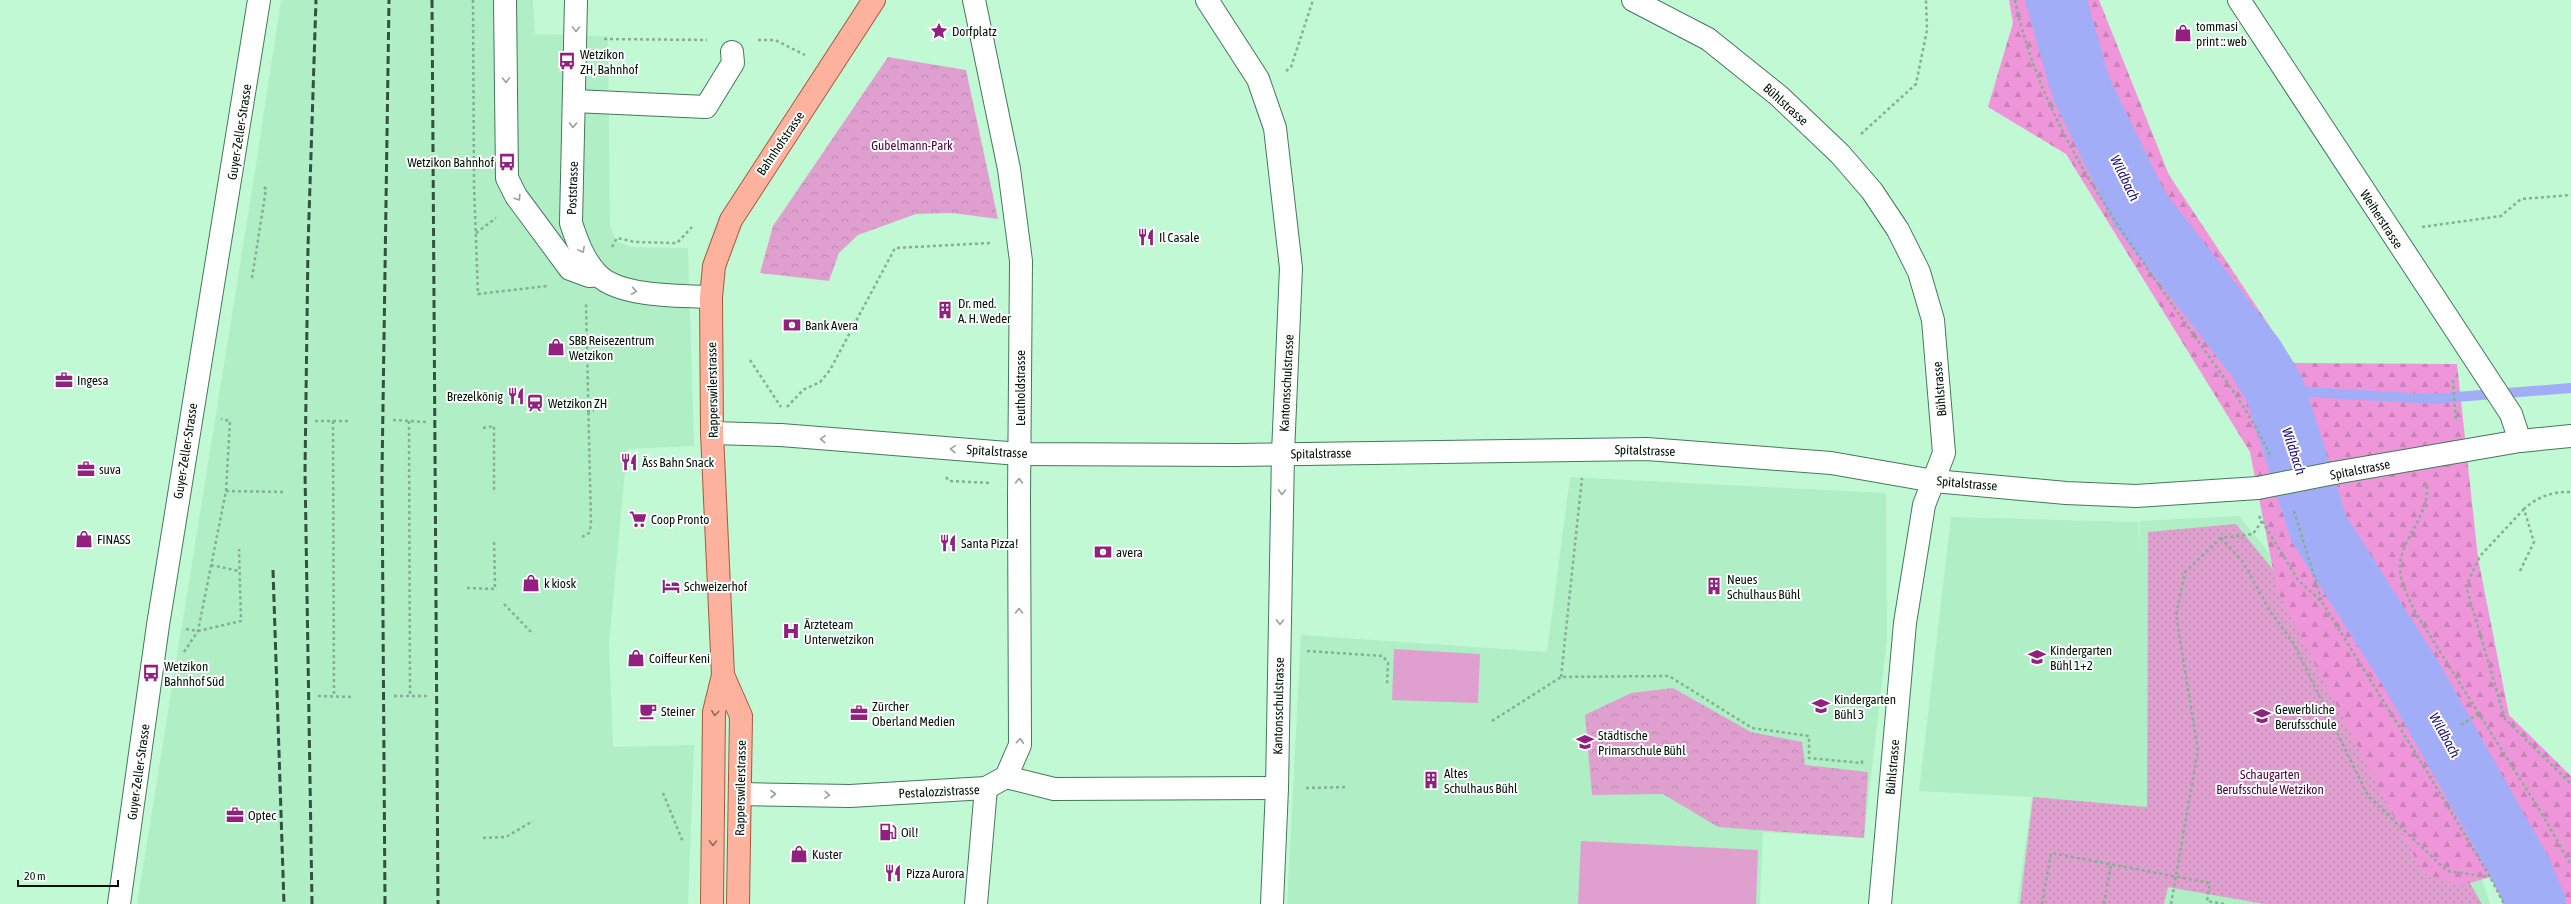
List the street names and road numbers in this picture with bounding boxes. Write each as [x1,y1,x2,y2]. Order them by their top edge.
street label: Bühlstrasse [1760,80,1811,128]
street label: Guyer-Zeller-Strasse [225,83,254,181]
street label: Bahnhofstrasse [754,108,807,178]
street label: Poststrasse [564,161,581,215]
street label: Weiherstrasse [2357,187,2406,252]
street label: Kantonsschulstrasse [1276,334,1297,432]
street label: Rapperswilerstrasse [704,342,721,438]
street label: Leutholdstrasse [1013,350,1028,426]
street label: Bühlstrasse [1930,361,1949,417]
street label: Guyer-Zeller-Strasse [171,402,200,500]
street label: Spitalstrasse [966,442,1028,461]
street label: Spitalstrasse [1614,442,1676,459]
street label: Spitalstrasse [1290,445,1352,462]
street label: Spitalstrasse [2329,456,2391,483]
street label: Spitalstrasse [1936,473,1998,494]
street label: Kantonsschulstrasse [1270,657,1287,755]
street label: Guyer-Zeller-Strasse [124,723,153,821]
street label: Bühlstrasse [1883,739,1902,795]
street label: Rapperswilerstrasse [732,740,749,836]
street label: Pestalozzistrasse [898,782,980,801]

